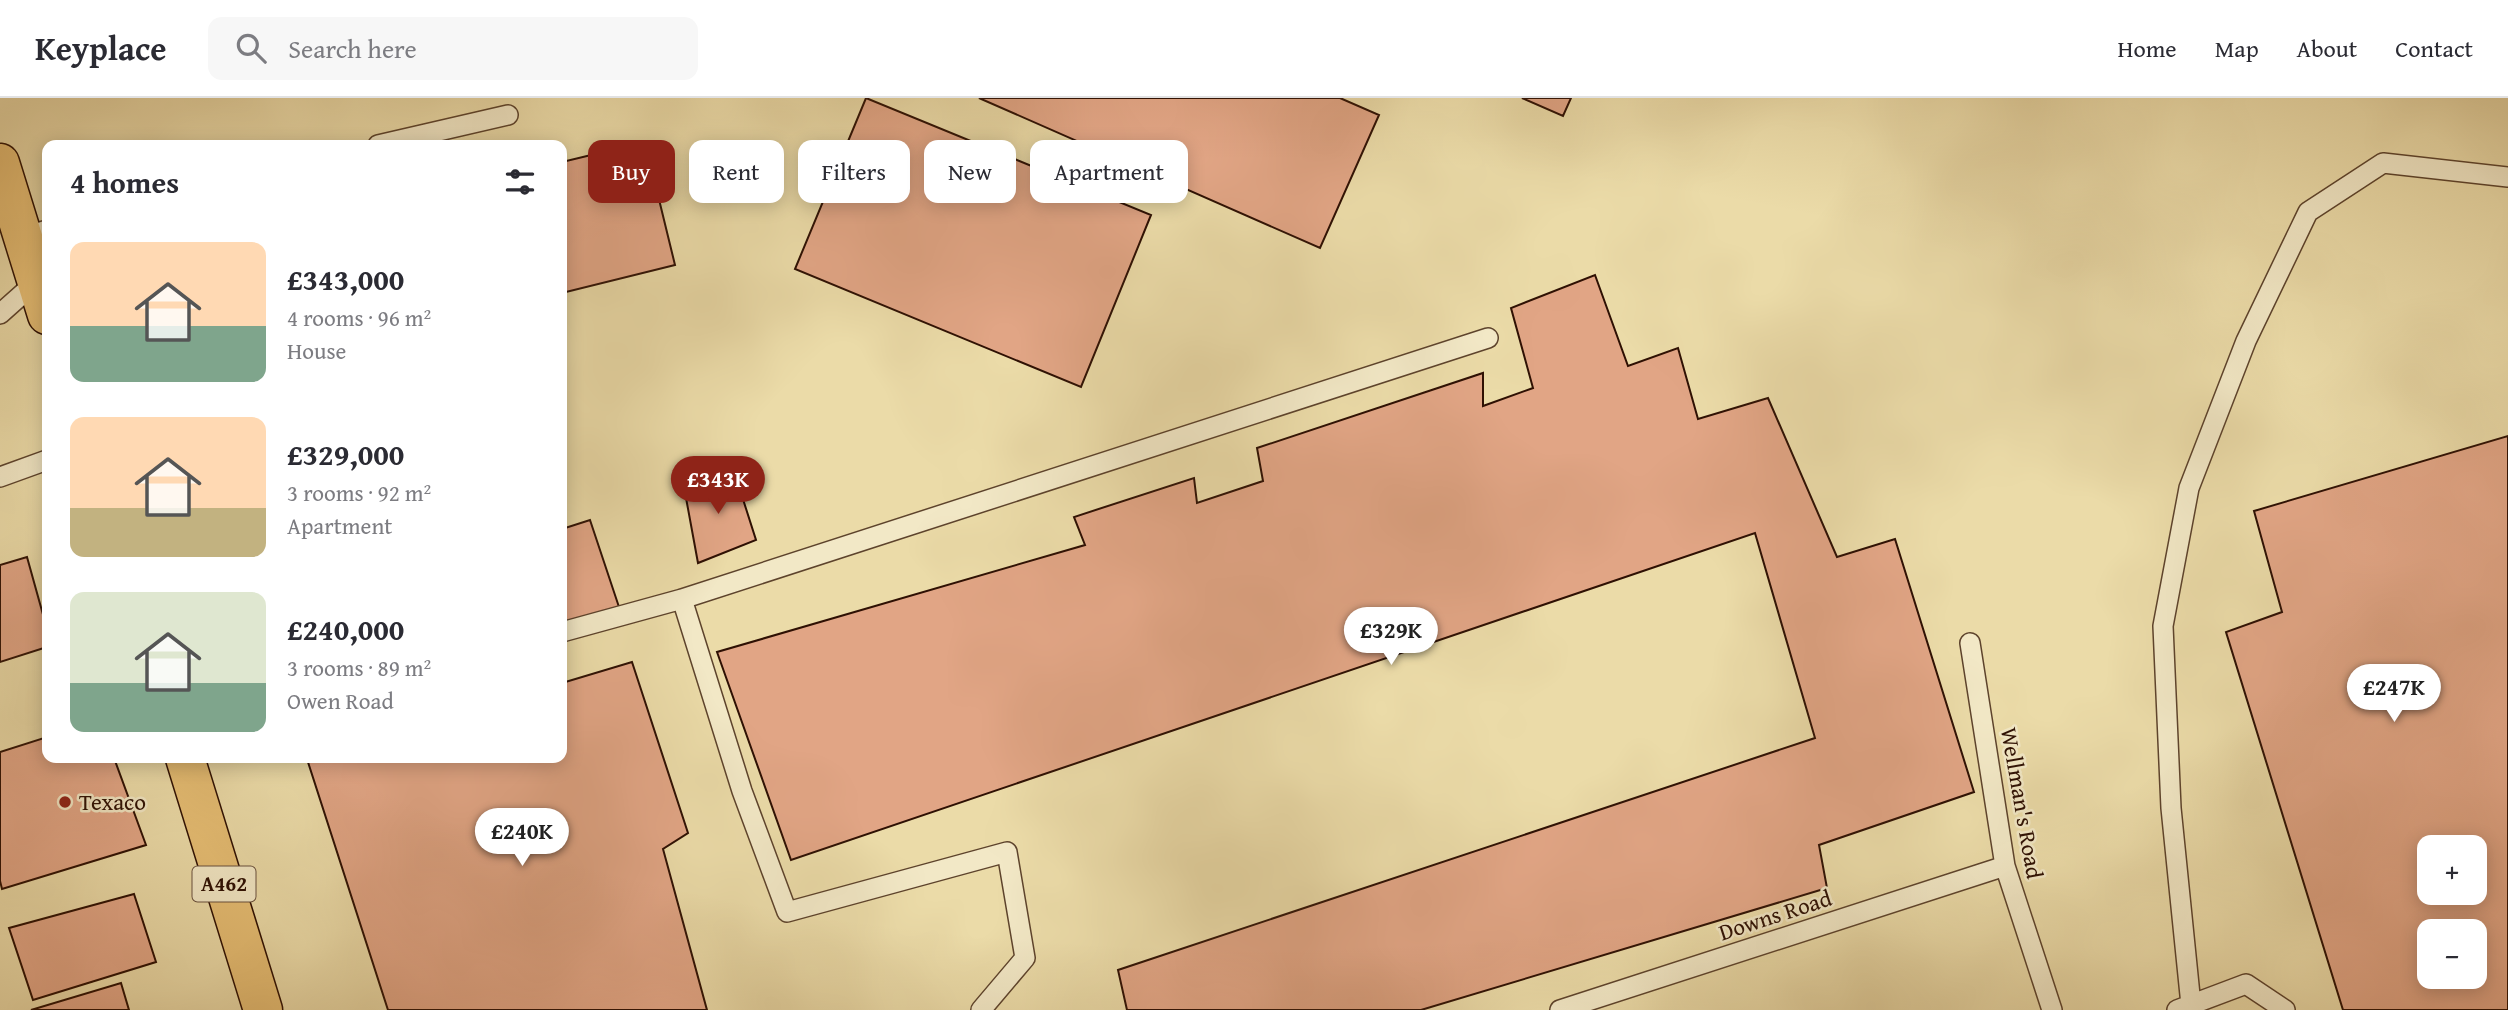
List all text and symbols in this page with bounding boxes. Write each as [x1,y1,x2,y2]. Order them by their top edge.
search box [208,17,698,80]
text: Keyplace [35,24,166,72]
icon: search [232,29,270,67]
text: Search here [288,29,417,68]
text: Home [2118,31,2177,66]
text: Map [2215,31,2259,66]
text: About [2297,31,2357,66]
text: Contact [2395,31,2473,66]
chip: Buy [588,140,675,203]
chip: Rent [689,140,784,203]
chip: Filters [798,140,910,203]
chip: New [924,140,1016,203]
chip: Apartment [1030,140,1188,203]
text: 4 homes [70,160,179,204]
icon: filters [501,163,539,201]
text: £343,000 [287,257,404,301]
icon: home [126,270,210,354]
text: 4 rooms · 96 m² [287,301,431,334]
text: House [287,334,346,367]
text: £329,000 [287,432,404,476]
icon: home [126,445,210,529]
pin: £343K [669,456,767,516]
text: £343K [687,462,749,495]
text: 3 rooms · 92 m² [287,476,431,509]
text: Apartment [287,509,392,542]
text: £240,000 [287,607,404,651]
pin: £329K [1342,608,1440,667]
text: £329K [1360,613,1422,646]
icon: home [126,620,210,704]
text: 3 rooms · 89 m² [287,651,431,684]
pin: £247K [2345,664,2443,724]
text: £247K [2363,670,2425,703]
text: Owen Road [287,684,394,717]
street label: Wellman's Road [1993,725,2052,882]
place label: Texaco [79,785,146,818]
marker: Texaco [57,794,73,810]
pin: £240K [473,808,571,868]
text: £240K [491,814,553,847]
map controls [2417,835,2487,989]
button: + [2417,835,2487,905]
road number: A462 [192,866,256,902]
street label: Downs Road [1714,881,1836,948]
button: − [2417,919,2487,989]

